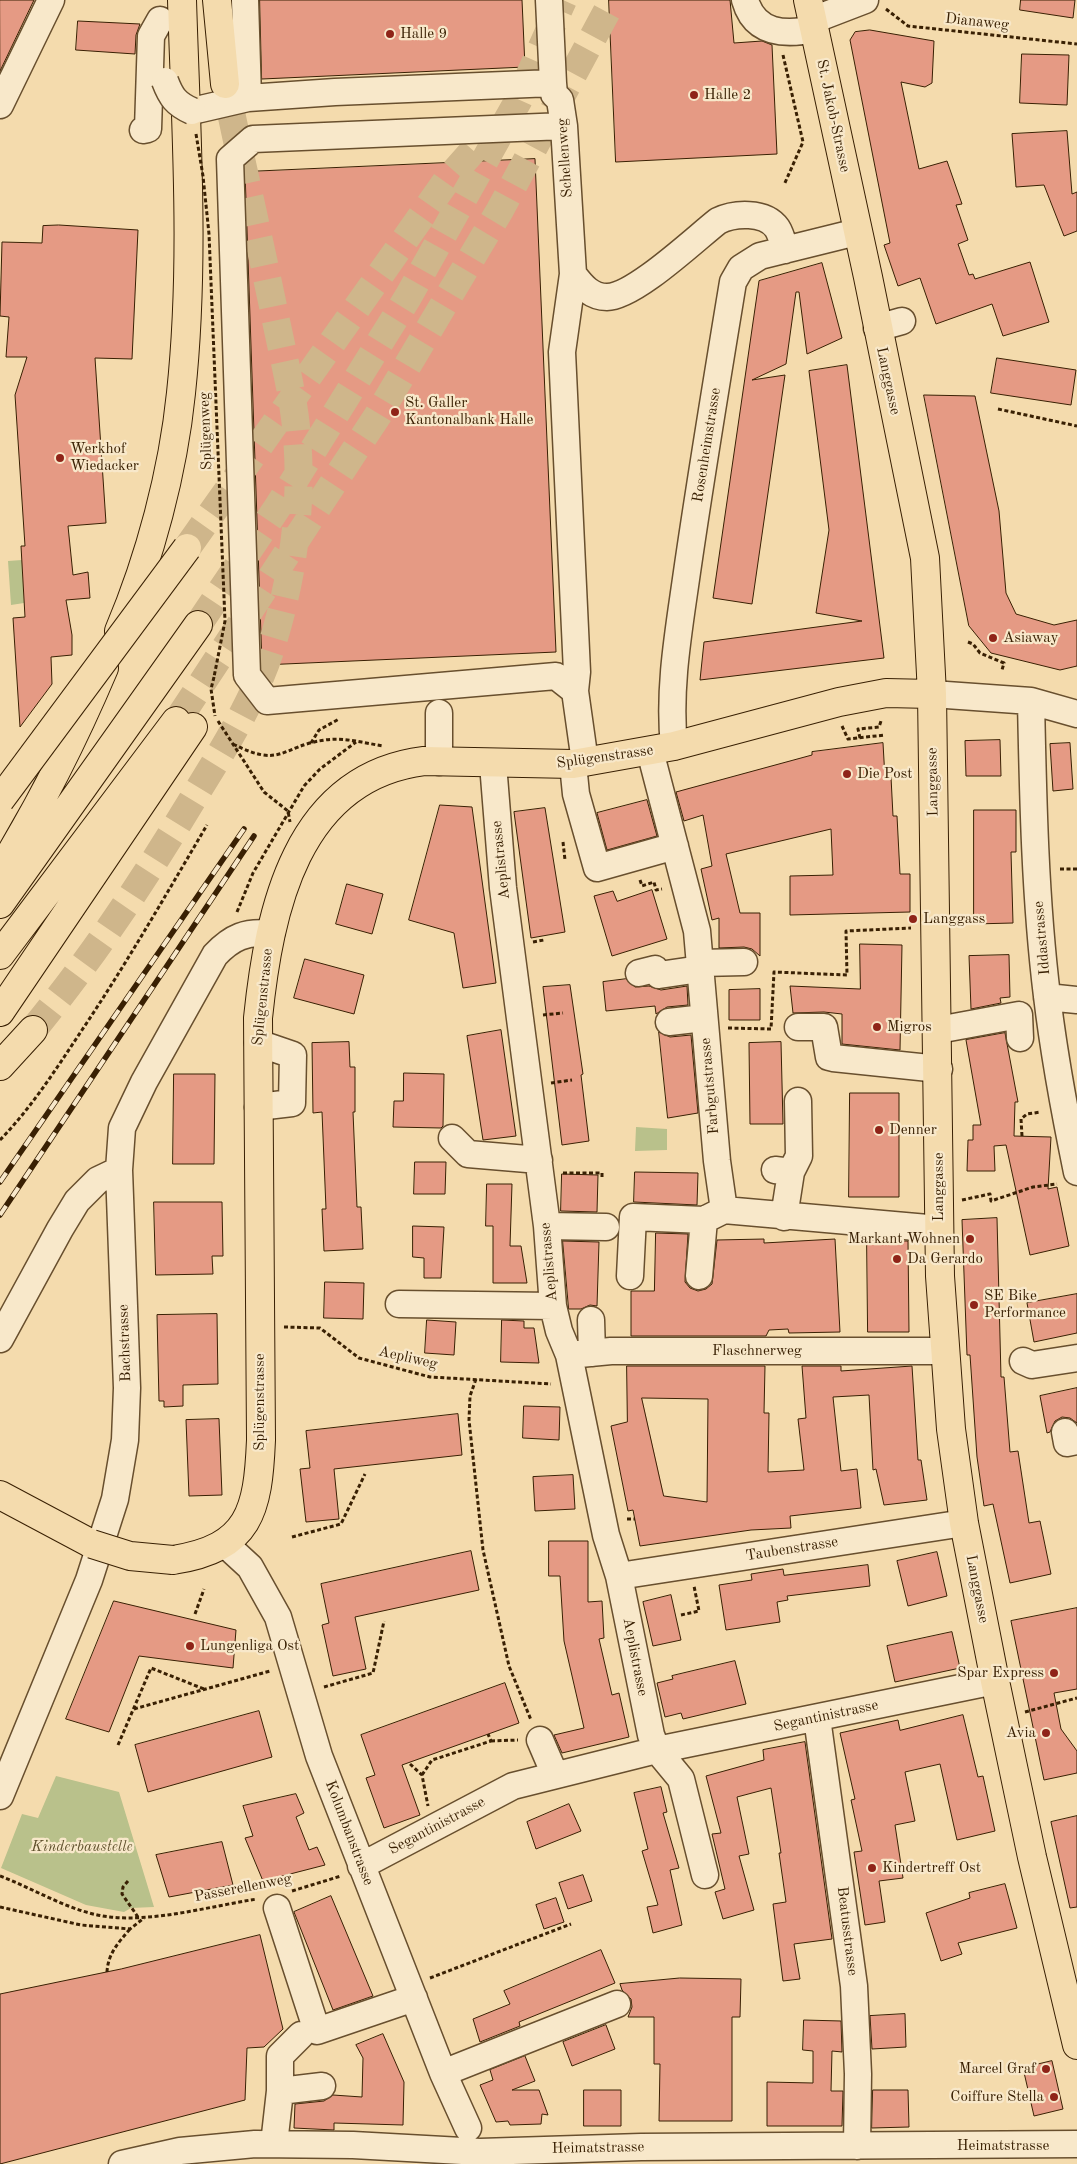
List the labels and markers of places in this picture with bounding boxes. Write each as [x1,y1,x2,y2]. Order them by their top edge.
place label: Halle 9 [400,25,447,43]
marker: Halle 9 [384,28,396,40]
place label: Halle 2 [704,86,751,104]
marker: Halle 2 [688,89,700,101]
place label: St. Galler Kantonalbank Halle [405,394,534,429]
marker: St. Galler Kantonalbank Halle [389,406,401,418]
place label: Werkhof Wiedacker [70,440,139,475]
marker: Werkhof Wiedacker [54,452,66,464]
place label: Asiaway [1003,629,1058,647]
marker: Asiaway [987,632,999,644]
place label: Die Post [857,765,912,783]
marker: Die Post [841,768,853,780]
place label: Langgass [923,910,985,928]
marker: Langgass [907,913,919,925]
place label: Migros [887,1018,932,1036]
marker: Migros [871,1021,883,1033]
place label: Denner [889,1121,937,1139]
marker: Denner [873,1124,885,1136]
place label: Markant Wohnen [848,1230,960,1248]
marker: Markant Wohnen [964,1233,976,1245]
place label: Da Gerardo [907,1250,983,1268]
marker: Da Gerardo [891,1253,903,1265]
place label: SE Bike Performance [984,1287,1066,1322]
marker: SE Bike Performance [968,1299,980,1311]
place label: Lungenliga Ost [200,1637,299,1655]
marker: Lungenliga Ost [184,1640,196,1652]
place label: Spar Express [957,1664,1044,1682]
marker: Spar Express [1048,1667,1060,1679]
place label: Avia [1006,1724,1036,1742]
marker: Avia [1040,1727,1052,1739]
place label: Kindertreff Ost [882,1859,981,1877]
marker: Kindertreff Ost [866,1862,878,1874]
place label: Marcel Graf [959,2060,1036,2078]
marker: Marcel Graf [1040,2063,1052,2075]
place label: Coiffure Stella [950,2088,1044,2106]
marker: Coiffure Stella [1048,2091,1060,2103]

